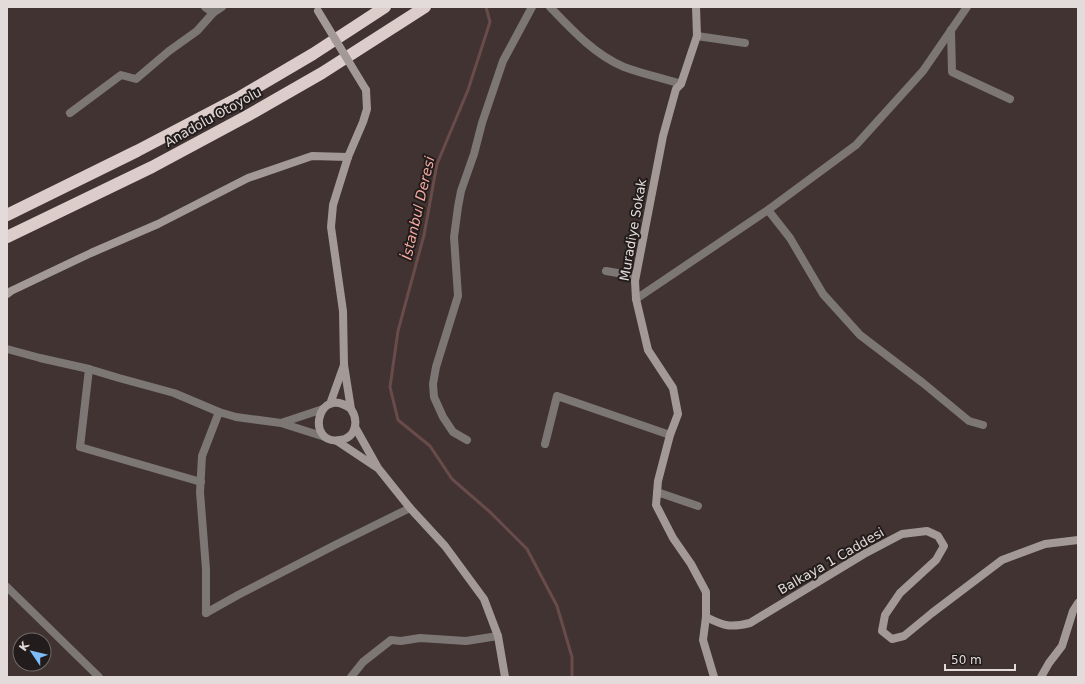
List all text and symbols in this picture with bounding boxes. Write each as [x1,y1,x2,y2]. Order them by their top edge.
street label: Anadolu Otoyolu [162,84,264,150]
water label: İstanbul Deresi [397,155,438,261]
street label: Muradiye Sokak [617,177,649,282]
street label: Balkaya 1 Caddesi [775,525,887,597]
north arrow [12,632,52,672]
text: K [16,639,32,654]
scale bar [945,646,1015,672]
text: 50 m [951,653,982,667]

